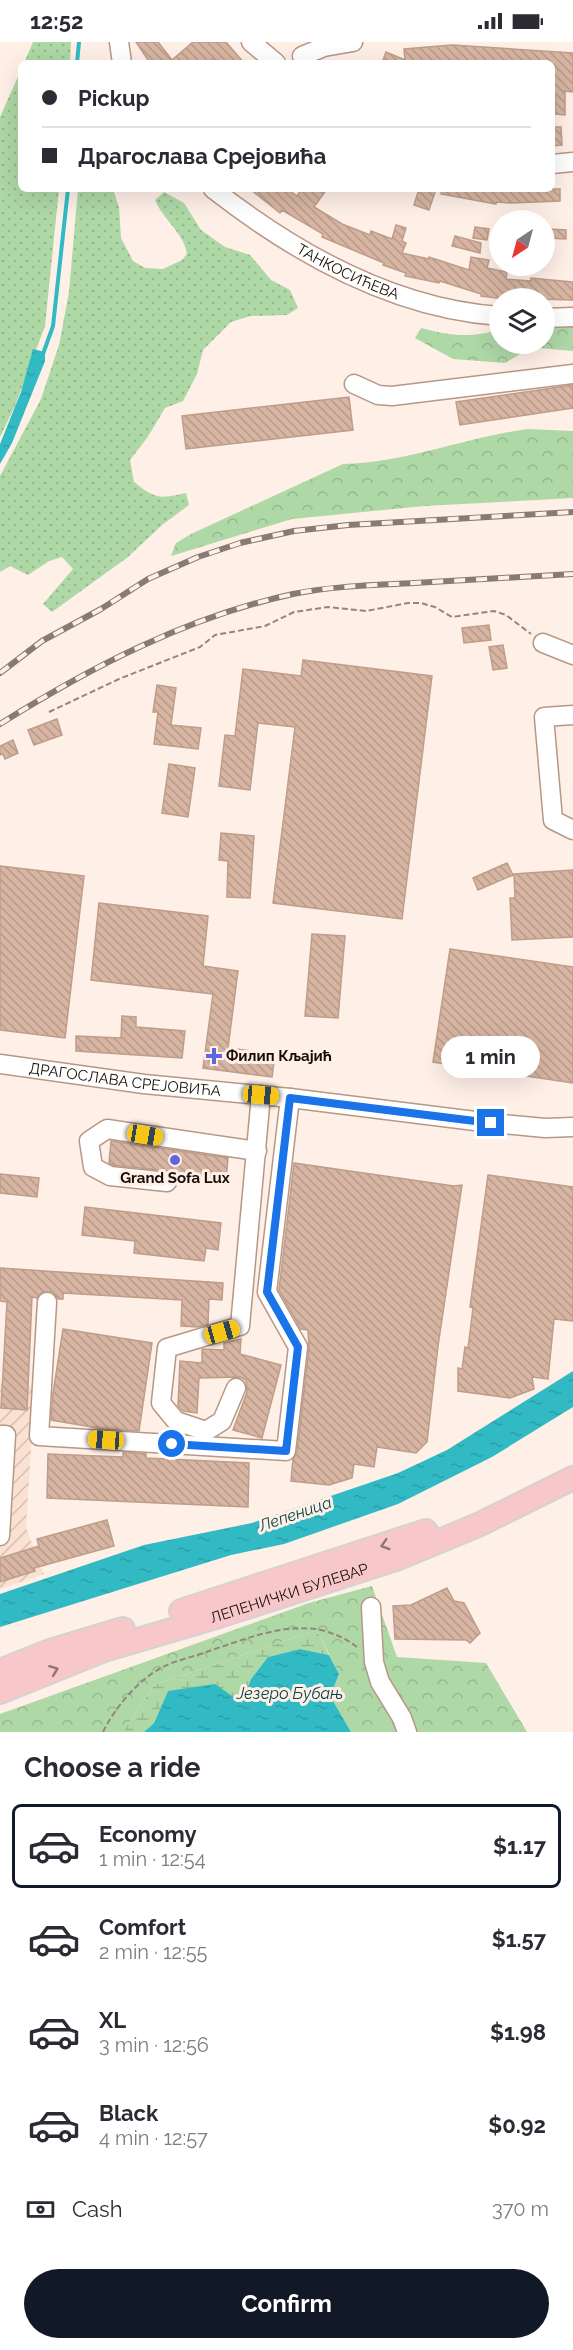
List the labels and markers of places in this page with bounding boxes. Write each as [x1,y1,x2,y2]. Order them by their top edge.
place label: Филип Кљајић [226,1047,332,1065]
marker: Филип Кљајић [207,1049,221,1063]
marker: Grand Sofa Lux [168,1153,182,1167]
place label: Grand Sofa Lux [120,1169,230,1187]

